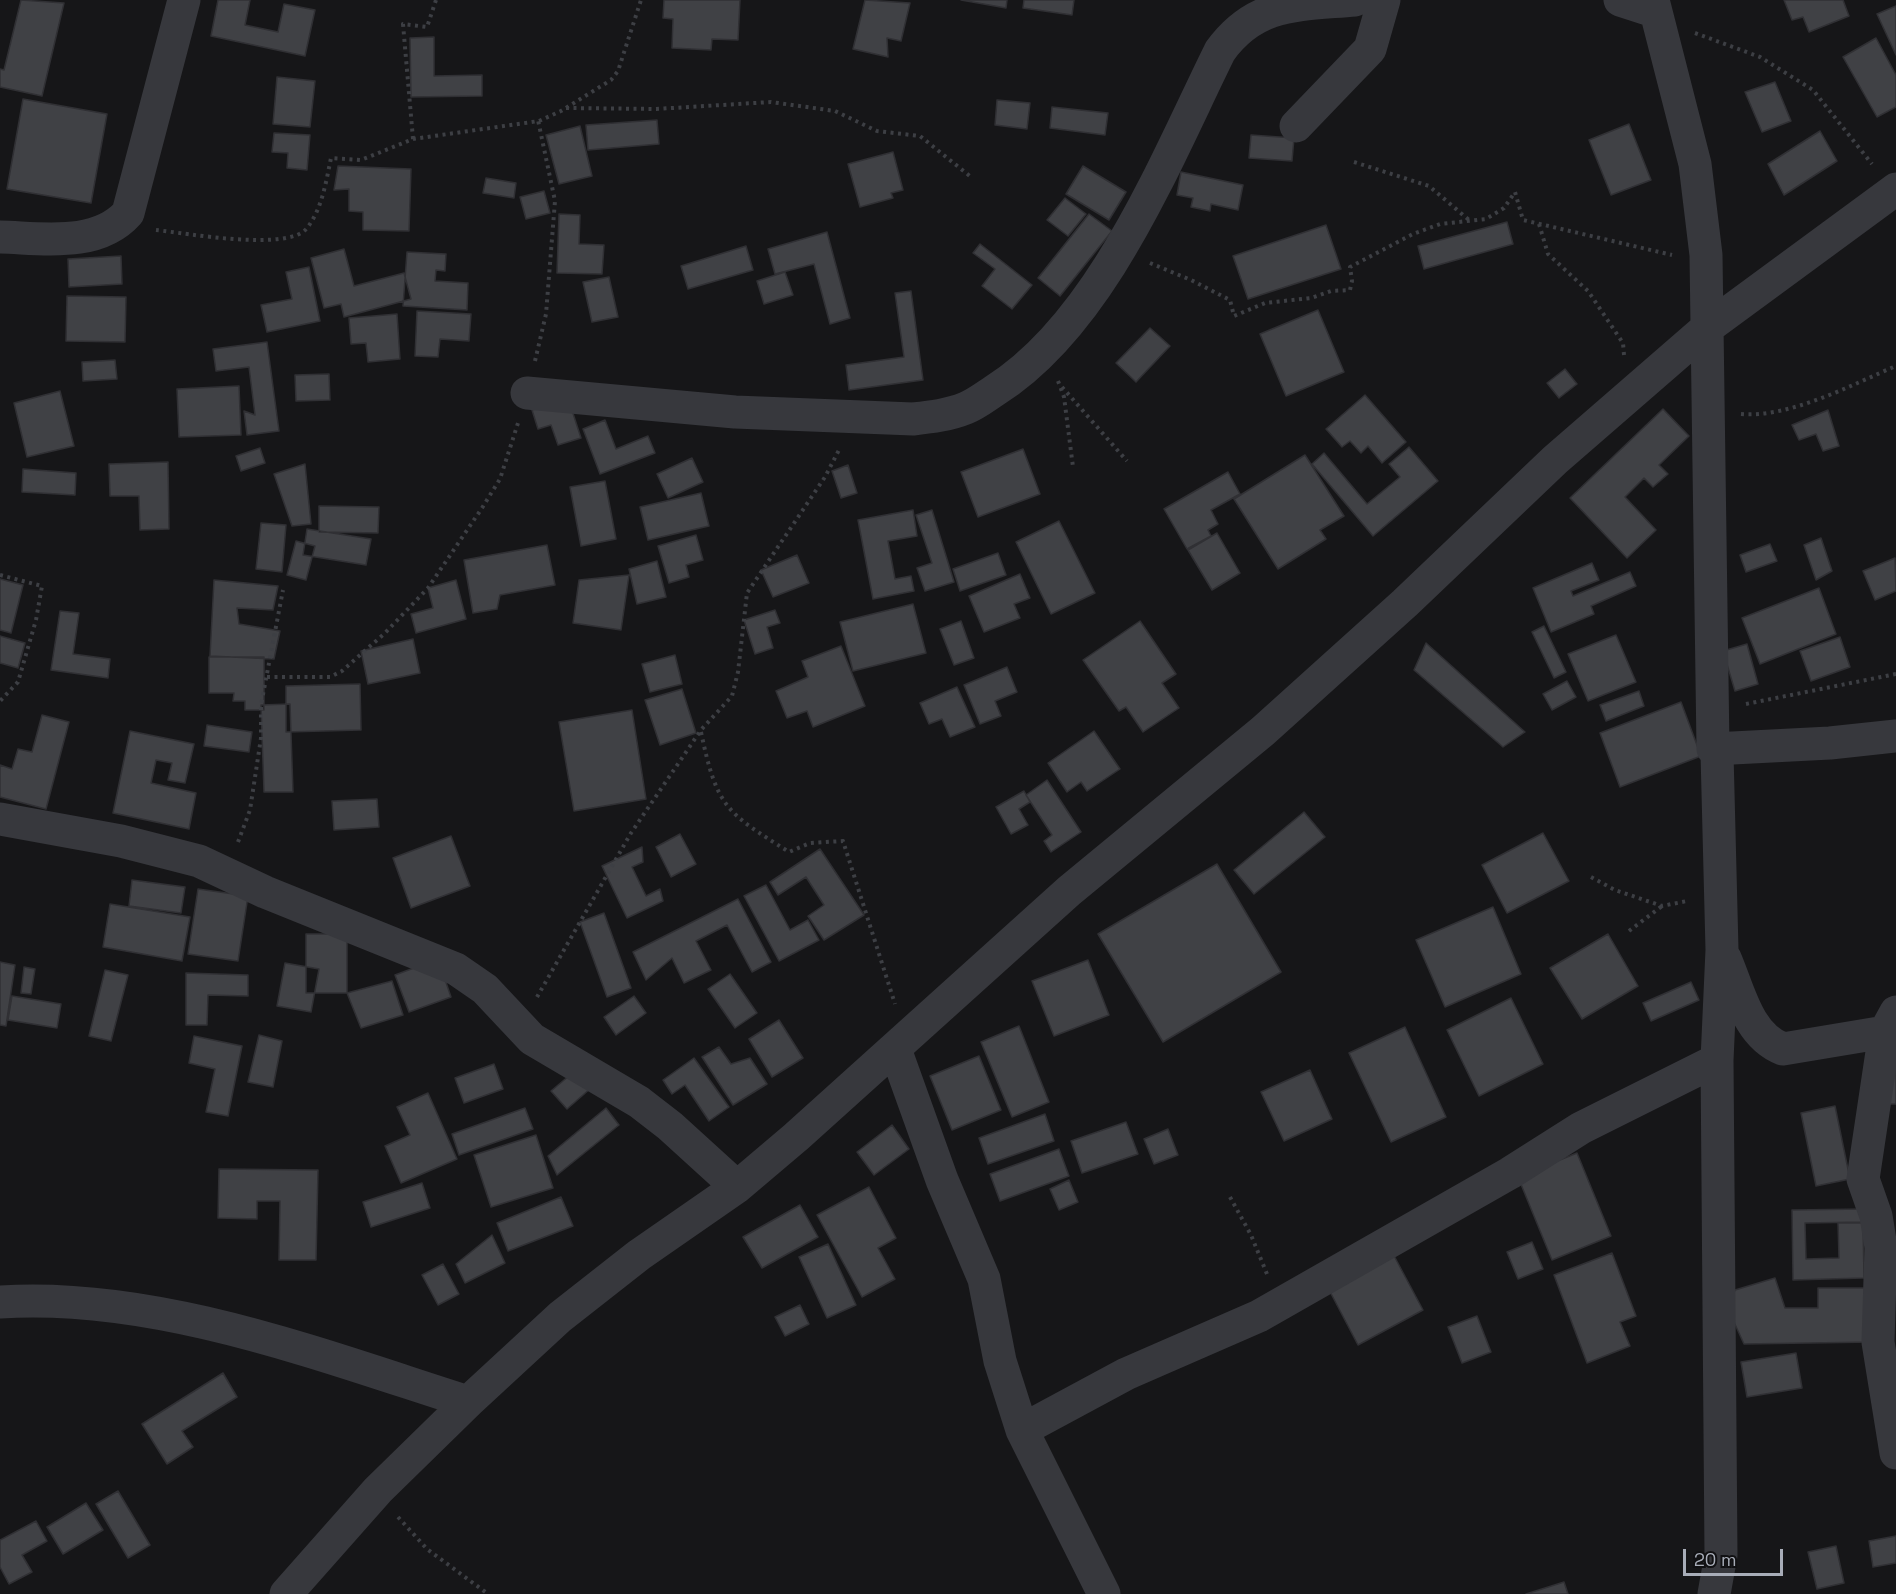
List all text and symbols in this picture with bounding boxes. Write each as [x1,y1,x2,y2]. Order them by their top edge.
scale bar [1686,1537,1786,1575]
text: 20 m [1694,1548,1737,1571]

